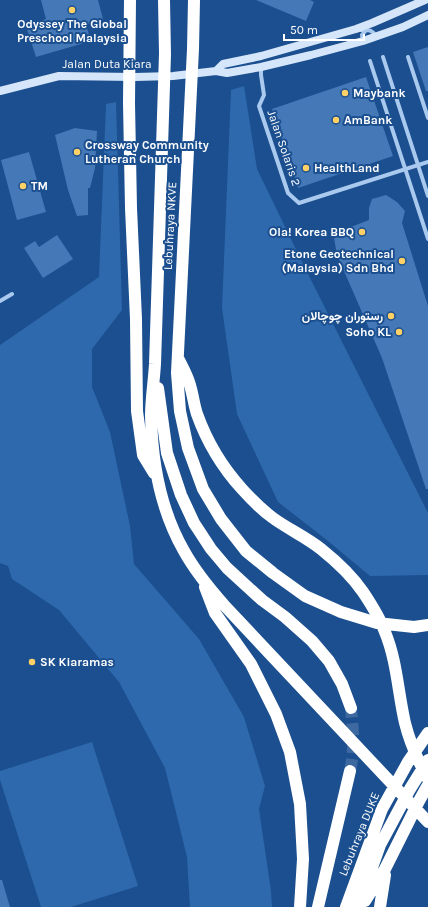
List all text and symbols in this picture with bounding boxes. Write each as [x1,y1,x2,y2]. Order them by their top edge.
marker: Odyssey The Global Preschool Malaysia [67,5,77,15]
scale bar [284,16,364,42]
place label: Odyssey The Global Preschool Malaysia [17,17,127,45]
text: 50 m [290,23,318,37]
street label: Jalan Duta Kiara [62,57,152,71]
place label: Maybank [353,86,406,100]
marker: Maybank [340,88,350,98]
street label: Jalan Solaris 2 [264,108,304,188]
place label: AmBank [344,113,392,127]
marker: AmBank [331,115,341,125]
place label: Crossway Community Lutheran Church [85,138,209,166]
marker: Crossway Community Lutheran Church [72,147,82,157]
place label: HealthLand [314,161,380,175]
marker: HealthLand [301,163,311,173]
place label: TM [31,179,48,193]
marker: TM [18,181,28,191]
street label: Lebuhraya NKVE [161,182,179,270]
place label: Ola! Korea BBQ [269,225,354,239]
marker: Ola! Korea BBQ [357,227,367,237]
place label: Etone Geotechnical (Malaysia) Sdn Bhd [282,247,394,275]
marker: Etone Geotechnical (Malaysia) Sdn Bhd [397,256,407,266]
place label: رستوران چوچالان [302,309,383,324]
marker: رستوران چوچالان [386,311,396,321]
place label: Soho KL [345,325,391,339]
marker: Soho KL [394,327,404,337]
place label: SK Kiaramas [40,655,114,669]
marker: SK Kiaramas [27,657,37,667]
street label: Lebuhraya DUKE [336,790,382,878]

